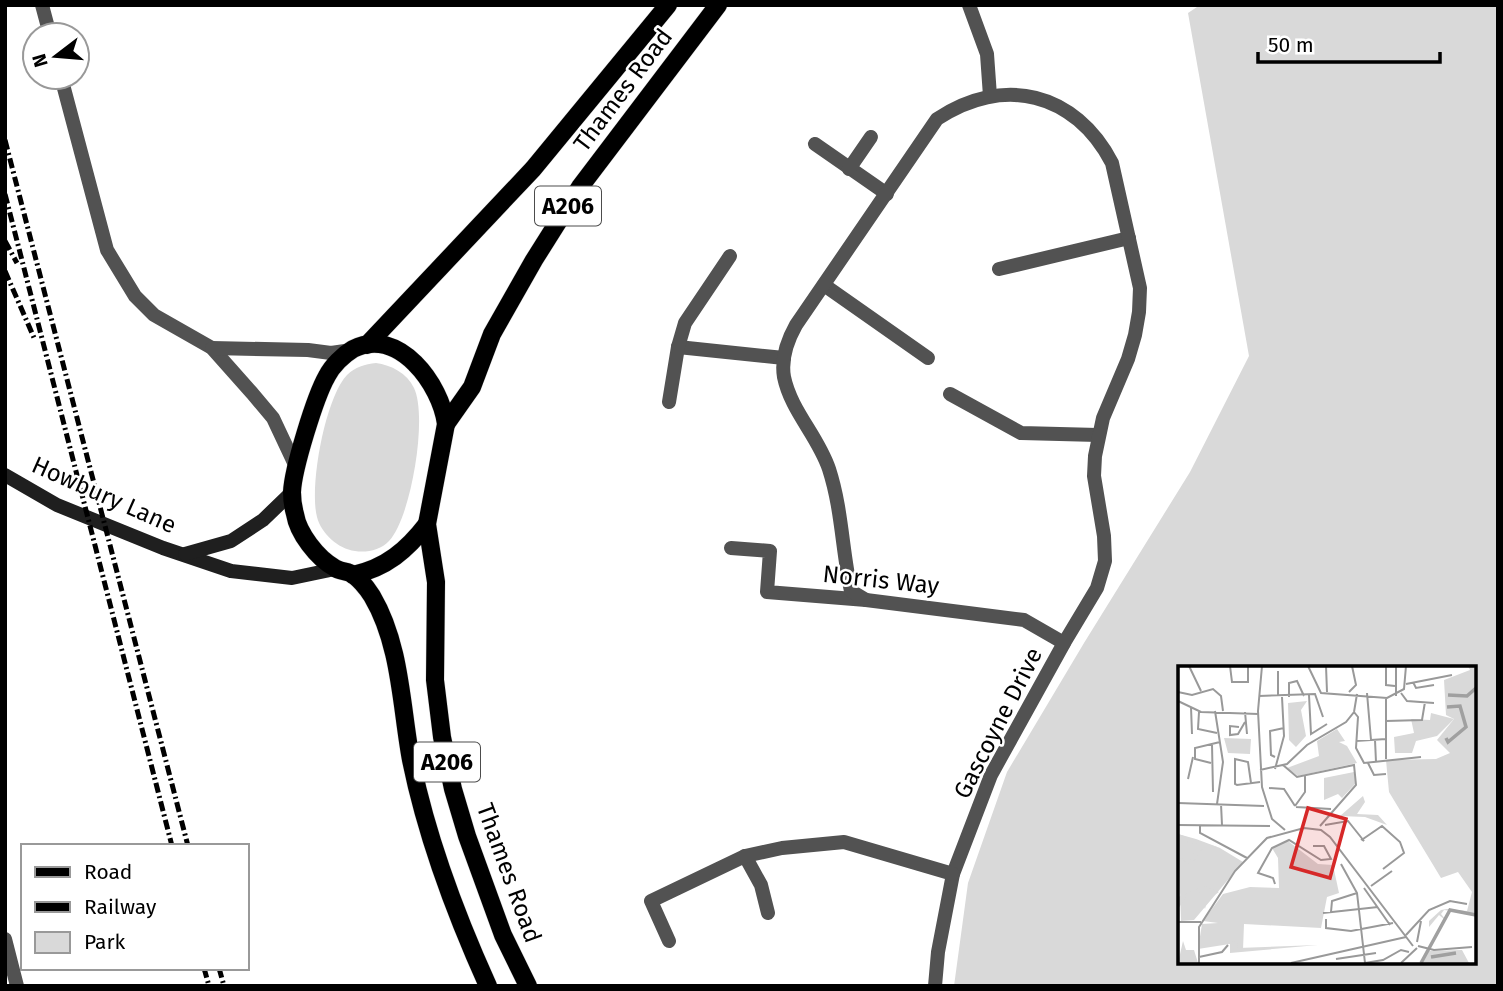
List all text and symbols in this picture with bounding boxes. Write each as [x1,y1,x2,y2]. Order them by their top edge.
north arrow [21,21,91,91]
scale bar [1258,21,1440,65]
street label: Thames Road [568,23,678,157]
text: 50 m [1268,32,1314,58]
text: N [27,51,53,70]
road number: A206 [535,186,601,226]
street label: Howbury Lane [27,451,181,539]
street label: Norris Way [821,560,941,600]
street label: Gascoyne Drive [948,643,1048,803]
inset map [1178,666,1475,963]
road number: A206 [414,742,480,782]
street label: Thames Road [471,800,547,946]
legend [21,844,248,970]
text: Road [84,859,132,885]
text: Railway [84,894,157,920]
text: Park [84,929,126,955]

